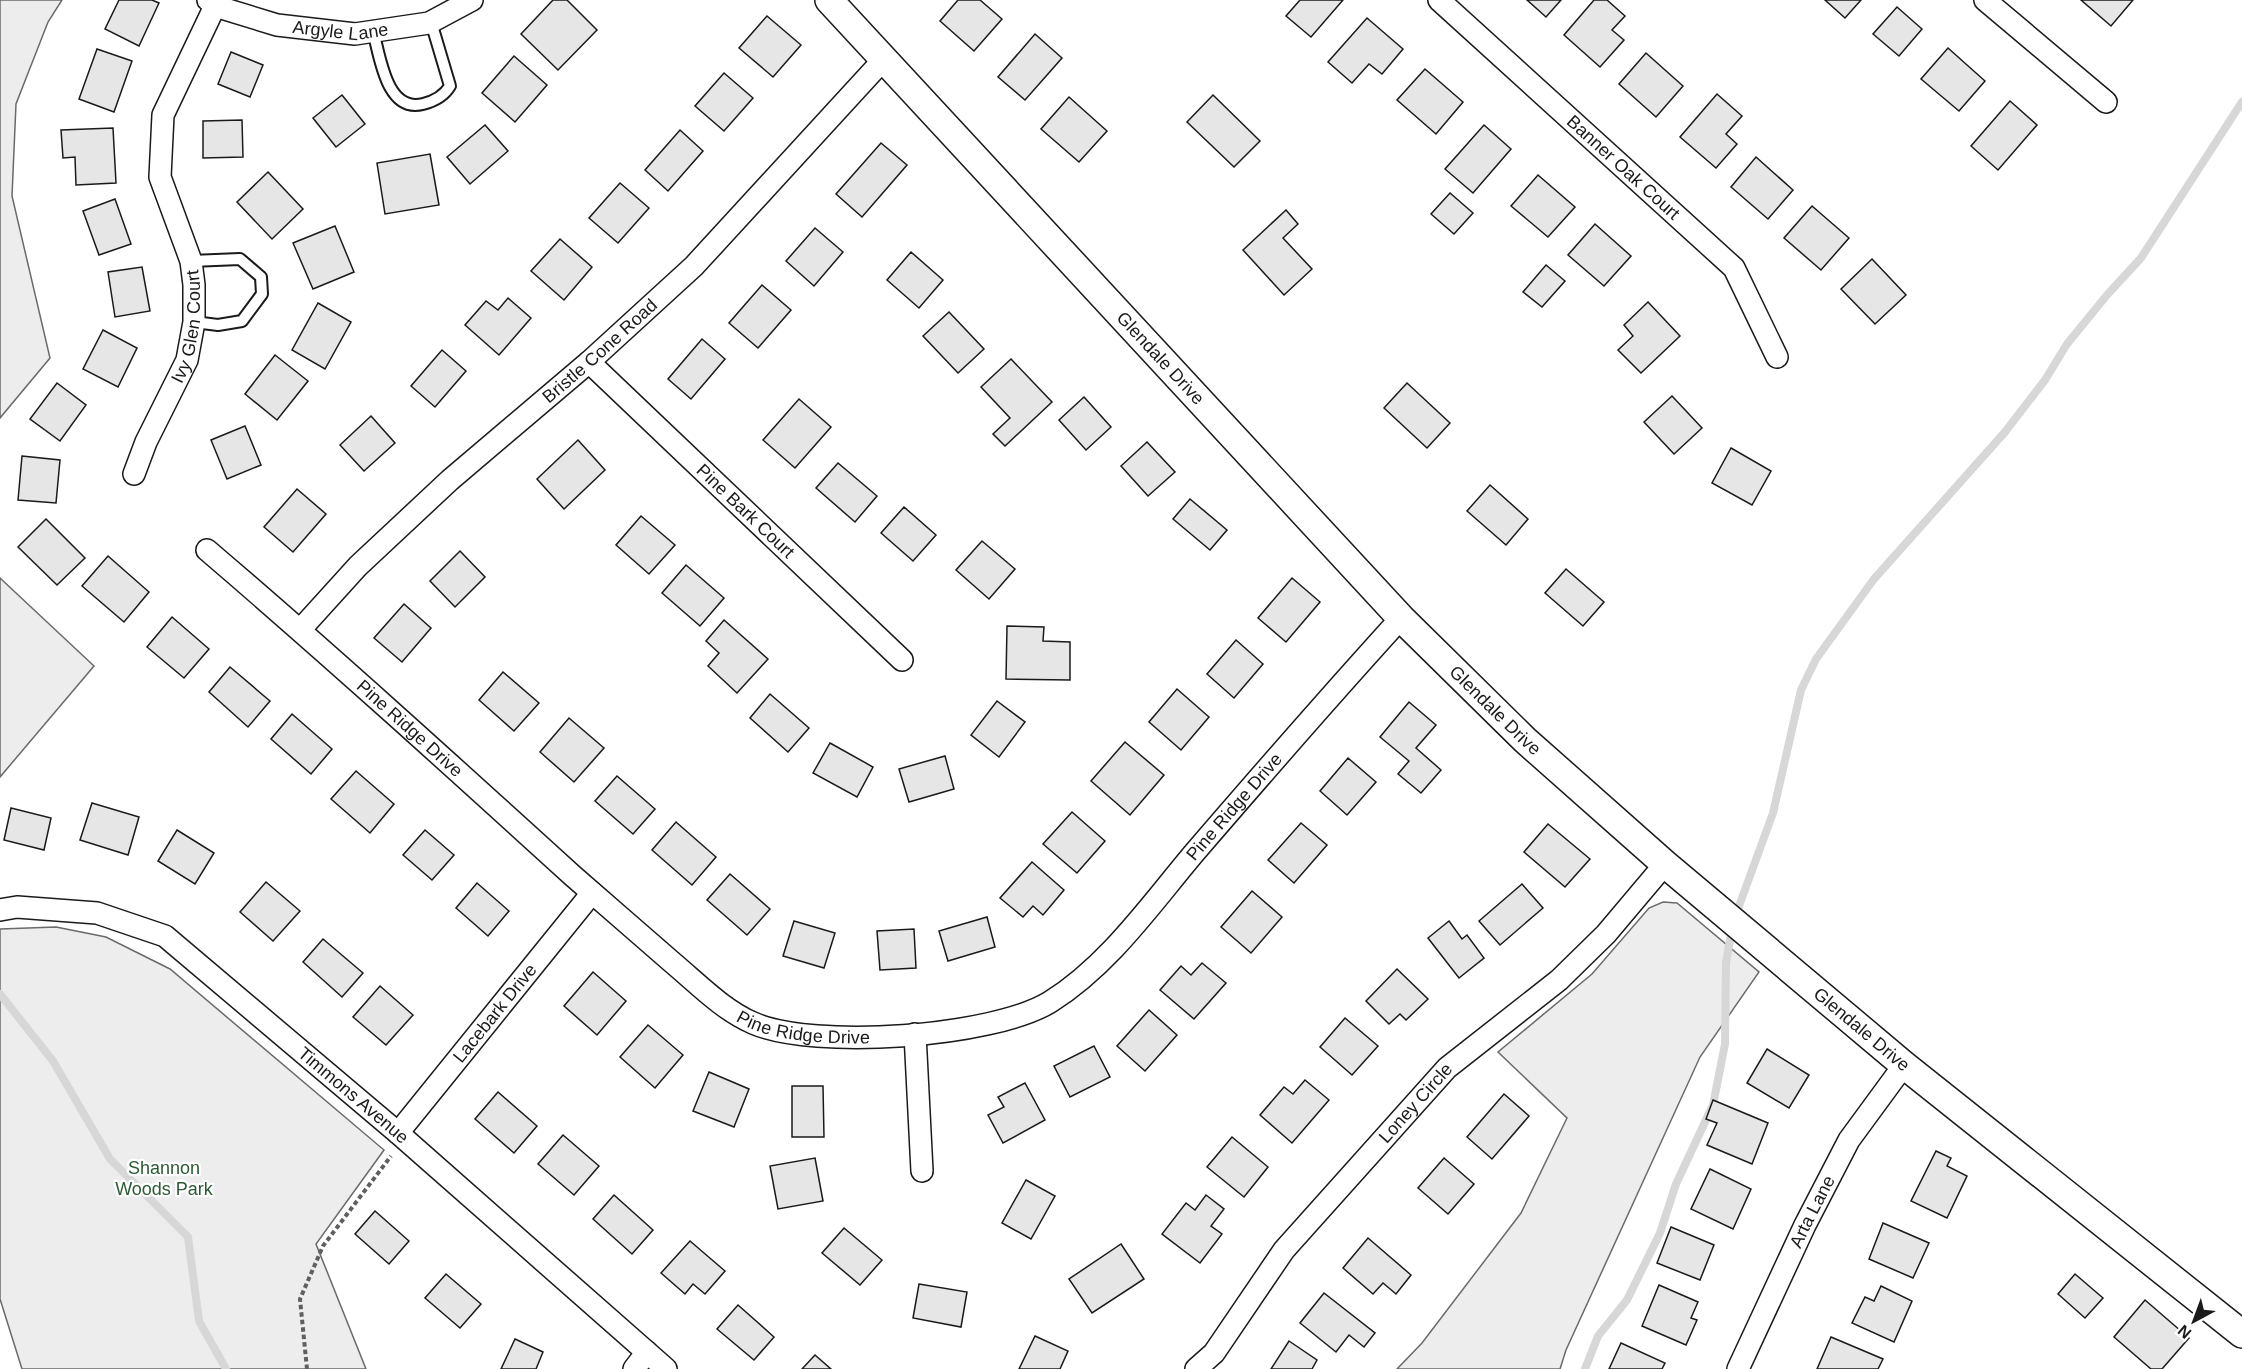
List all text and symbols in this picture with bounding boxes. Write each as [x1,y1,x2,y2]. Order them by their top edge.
street label: Argyle Lane [292,17,390,44]
street label: Banner Oak Court [1563,111,1684,224]
street label: Ivy Glen Court [167,269,204,386]
street label: Bristle Cone Road [539,295,661,407]
street label: Glendale Drive [1113,308,1208,409]
street label: Pine Bark Court [692,460,798,562]
street label: Glendale Drive [1446,662,1545,759]
street label: Pine Ridge Drive [353,676,467,781]
street label: Pine Ridge Drive [1182,749,1286,864]
street label: Lacebark Drive [449,960,541,1067]
street label: Glendale Drive [1810,983,1914,1075]
street label: Pine Ridge Drive [733,1007,870,1047]
street label: Timmons Avenue [294,1043,413,1148]
street label: Loney Circle [1375,1059,1457,1147]
park label: Shannon Woods Park [115,1158,214,1199]
street label: Arta Lane [1786,1172,1839,1251]
north arrow [2164,1291,2224,1351]
text: N [2175,1322,2194,1342]

